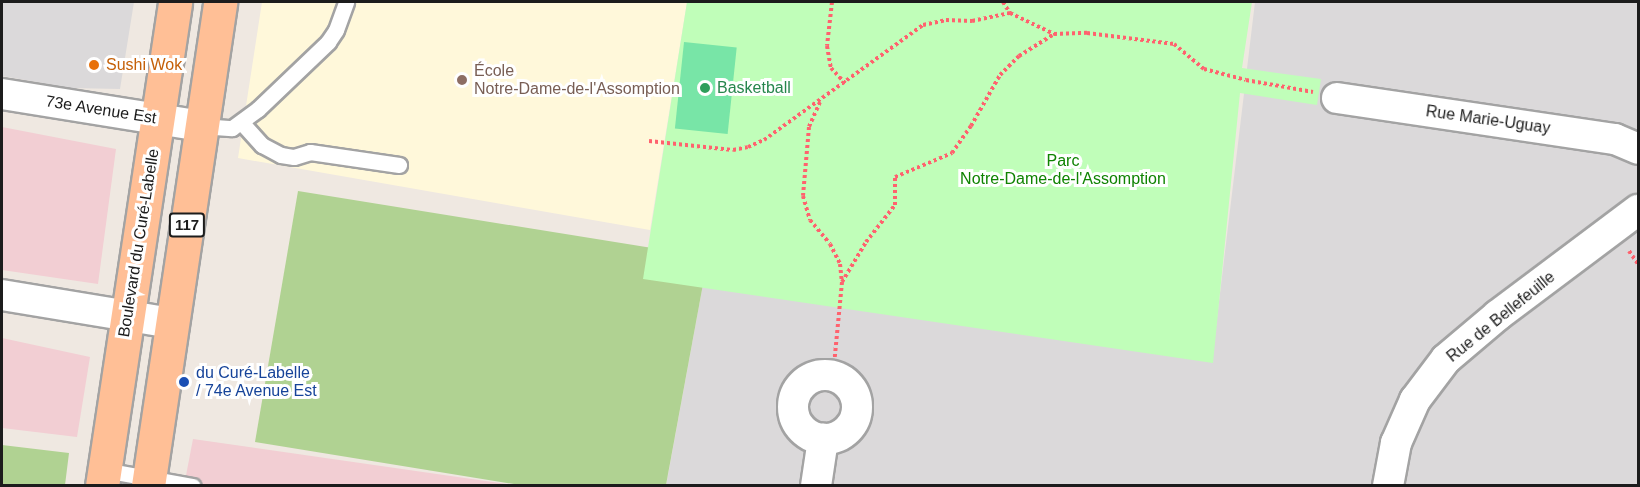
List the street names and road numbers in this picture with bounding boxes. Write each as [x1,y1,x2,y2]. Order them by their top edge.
street label: 73e Avenue Est [44,92,158,128]
street label: Rue Marie-Uguay [1425,102,1551,138]
street label: Boulevard du Curé-Labelle [115,147,163,339]
road number: 117 [168,213,207,237]
street label: Rue de Bellefeuille [1443,268,1559,366]

